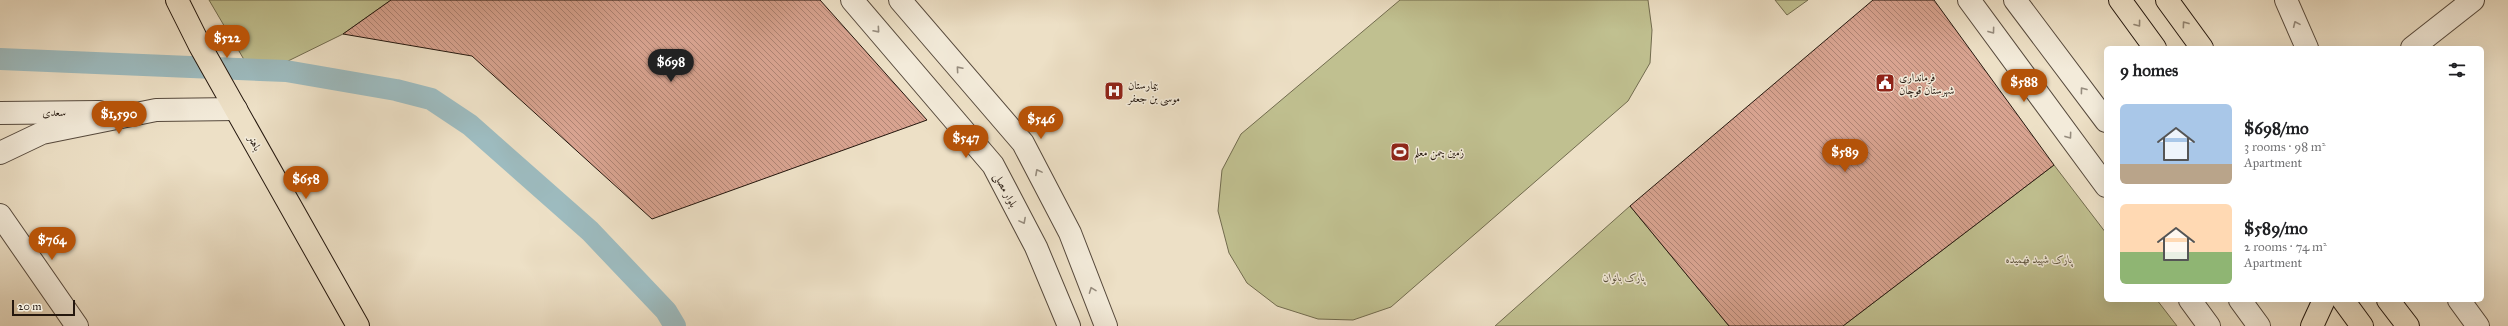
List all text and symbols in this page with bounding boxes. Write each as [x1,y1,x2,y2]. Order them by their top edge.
one-way arrow [2133,20,2140,27]
one-way arrow [2182,21,2190,28]
one-way arrow [2293,21,2301,28]
pin: $522 [203,25,251,59]
one-way arrow [872,25,879,32]
one-way arrow [1987,27,1994,34]
text: $522 [214,30,240,46]
pin: $698 [647,49,695,83]
text: $698 [657,54,685,70]
icon: filters [2446,59,2468,81]
text: 9 homes [2120,60,2178,81]
one-way arrow [957,66,964,73]
pin: $588 [2000,69,2048,103]
place label: فرمانداری شهرستان قوچان [1899,71,1954,98]
public building icon: فرمانداری شهرستان قوچان [1874,72,1896,94]
text: $588 [2010,74,2038,90]
place label: بیمارستان موسی بن جعفر [1127,79,1180,106]
hospital icon: بیمارستان موسی بن جعفر [1103,80,1125,102]
one-way arrow [2080,88,2087,95]
pin: $1,590 [86,101,152,135]
street label: سعدی [42,106,66,119]
text: $1,590 [101,106,137,122]
pin: $546 [1017,106,1065,140]
text: $546 [1027,111,1055,127]
text: $698/mo [2244,118,2309,139]
icon: home [2152,120,2200,168]
pin: $547 [942,125,990,159]
text: $547 [952,130,980,146]
street label: باهنر [245,132,264,153]
one-way arrow [2064,132,2072,139]
pin: $589 [1821,139,1869,173]
text: 3 rooms · 98 m² [2244,139,2326,155]
sports icon: زمین چمن معلم [1389,141,1411,163]
text: $589 [1831,144,1859,160]
place label: زمین چمن معلم [1414,146,1464,164]
text: Apartment [2244,155,2302,171]
pin: $658 [282,166,330,200]
one-way arrow [1035,168,1043,176]
text: $658 [292,171,320,187]
street label: بلوار مصلی [989,171,1020,211]
one-way arrow [1018,217,1025,225]
text: $589/mo [2244,218,2308,239]
icon: home [2152,220,2200,268]
pin: $764 [28,227,76,261]
text: $764 [38,232,66,248]
text: 2 rooms · 74 m² [2244,239,2327,255]
park label: پارک شهید فهمیده [2006,253,2073,267]
text: Apartment [2244,255,2302,271]
park label: پارک بانوان [1603,271,1646,285]
one-way arrow [1089,286,1097,293]
scale bar [12,298,75,317]
text: 20 m [18,300,41,313]

